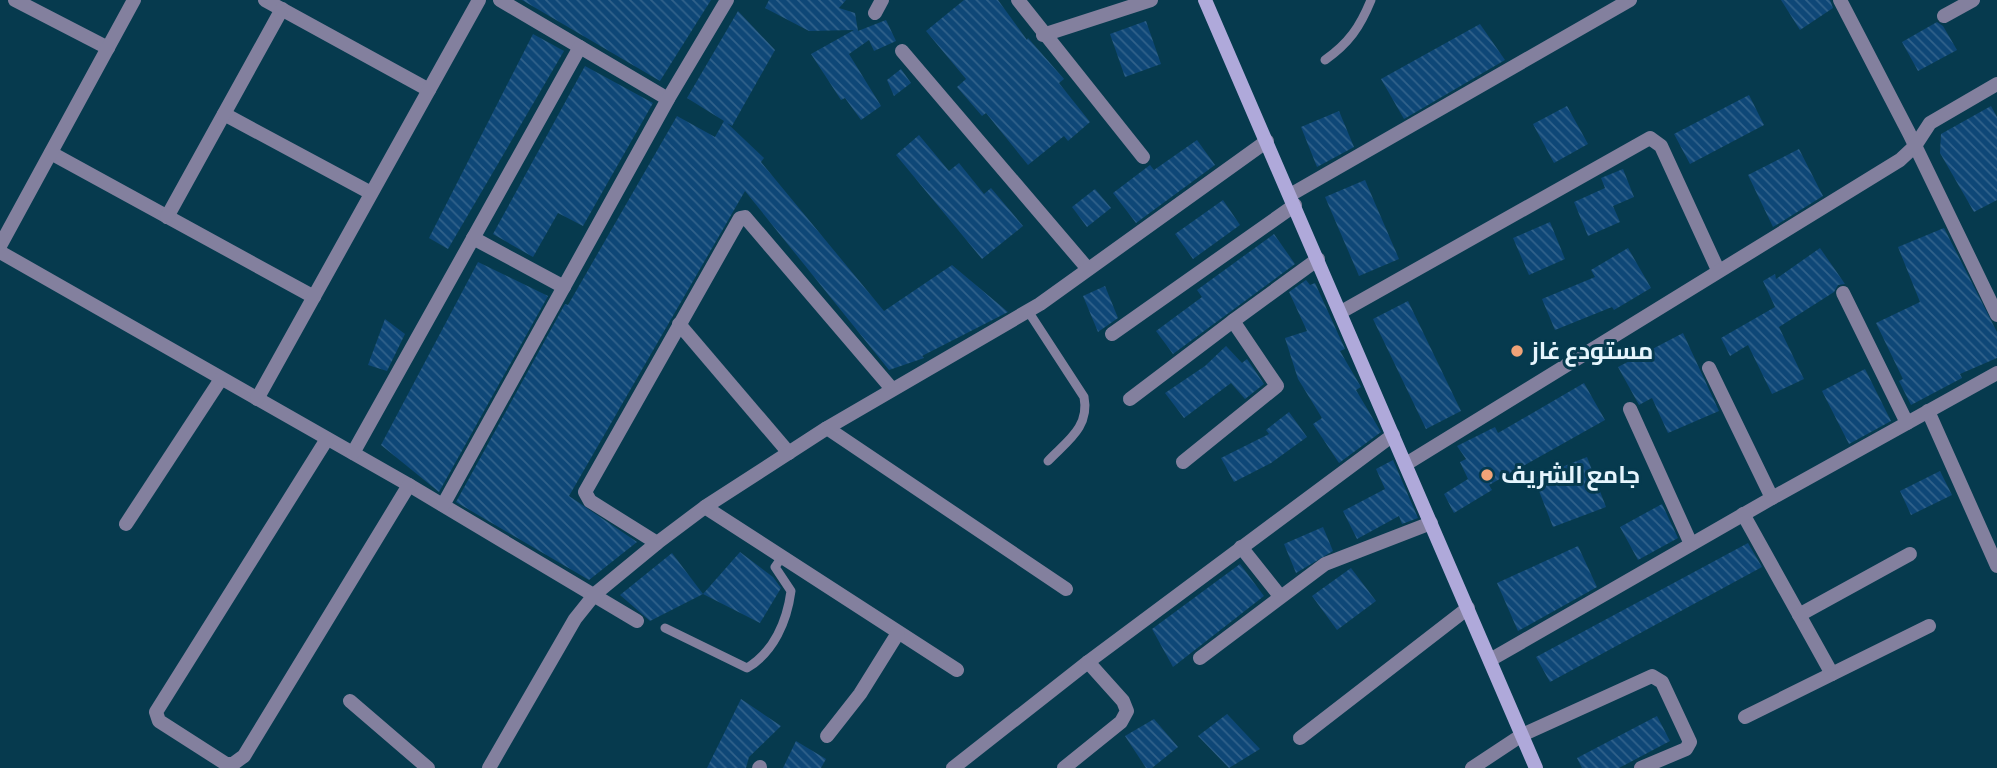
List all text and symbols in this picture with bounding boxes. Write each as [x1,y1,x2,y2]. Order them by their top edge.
place label: مستودع غاز [1530,337,1653,367]
marker: مستودع غاز [1509,343,1525,359]
place label: جامع الشريف [1501,461,1640,491]
marker: جامع الشريف [1479,467,1495,483]

